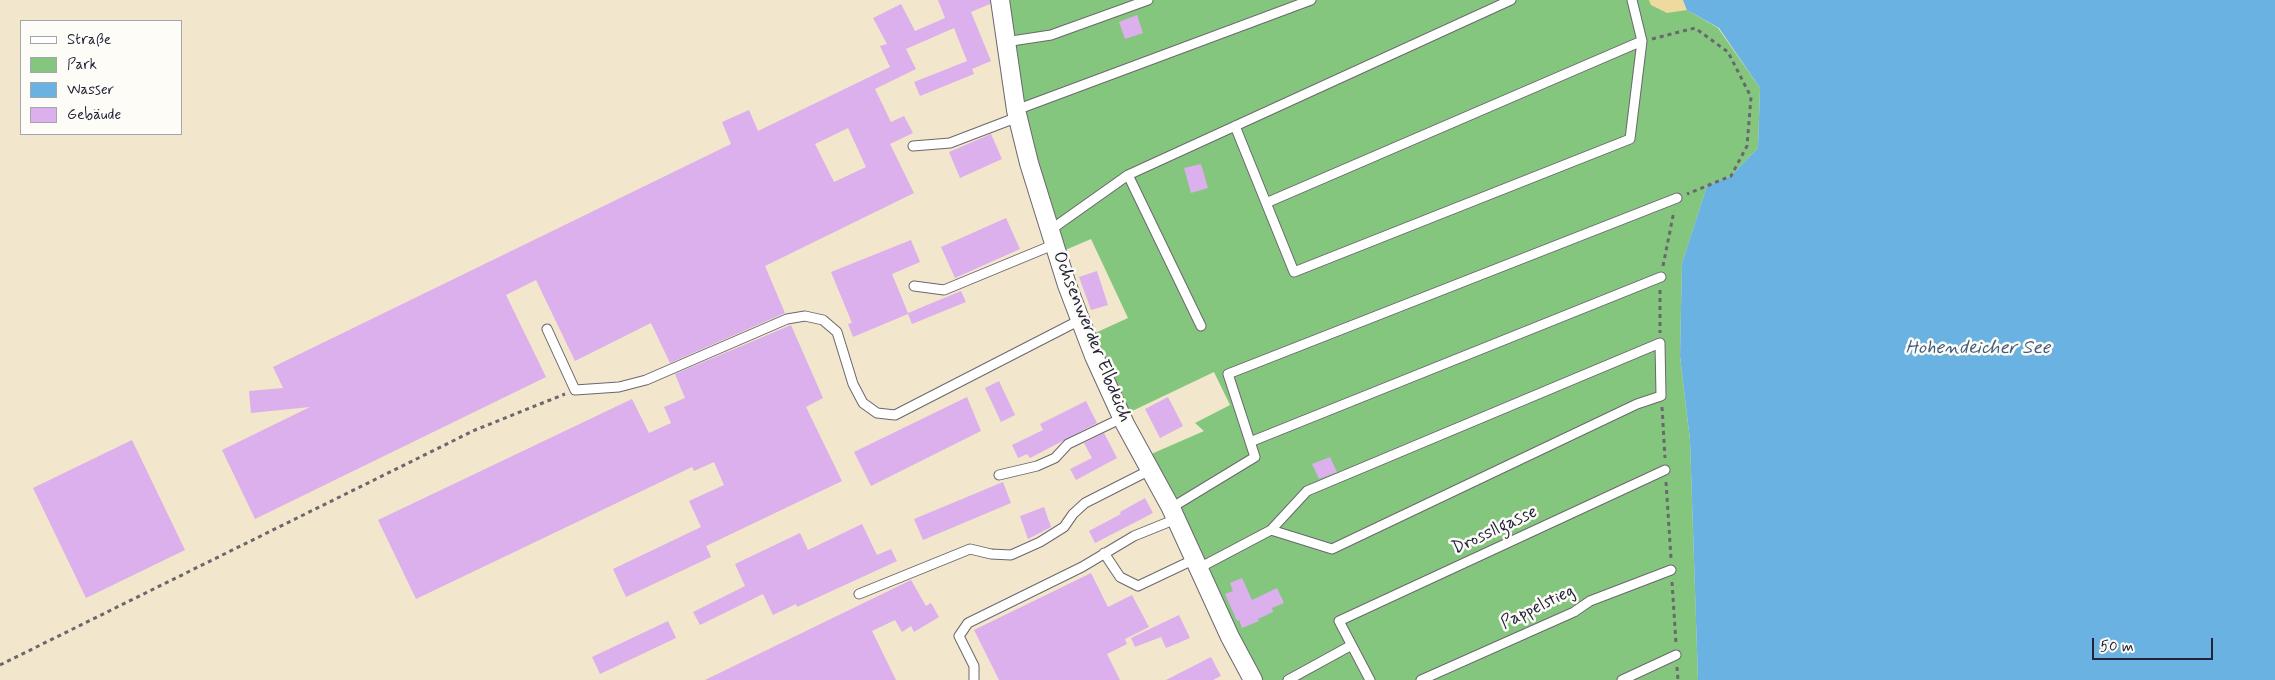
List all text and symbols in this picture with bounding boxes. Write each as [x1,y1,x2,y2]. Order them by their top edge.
legend [20,20,182,135]
text: Straße [67,30,111,50]
text: Park [67,55,97,75]
text: Wasser [67,80,114,100]
text: Gebäude [67,105,121,125]
street label: Ochsenwerder Elbdeich [1047,249,1135,425]
water label: Hohendeicher See [1906,338,2050,360]
street label: Drossllgasse [1449,502,1541,560]
street label: Pappelstieg [1498,581,1578,635]
scale bar [2095,628,2216,660]
text: 50 m [2100,637,2134,657]

